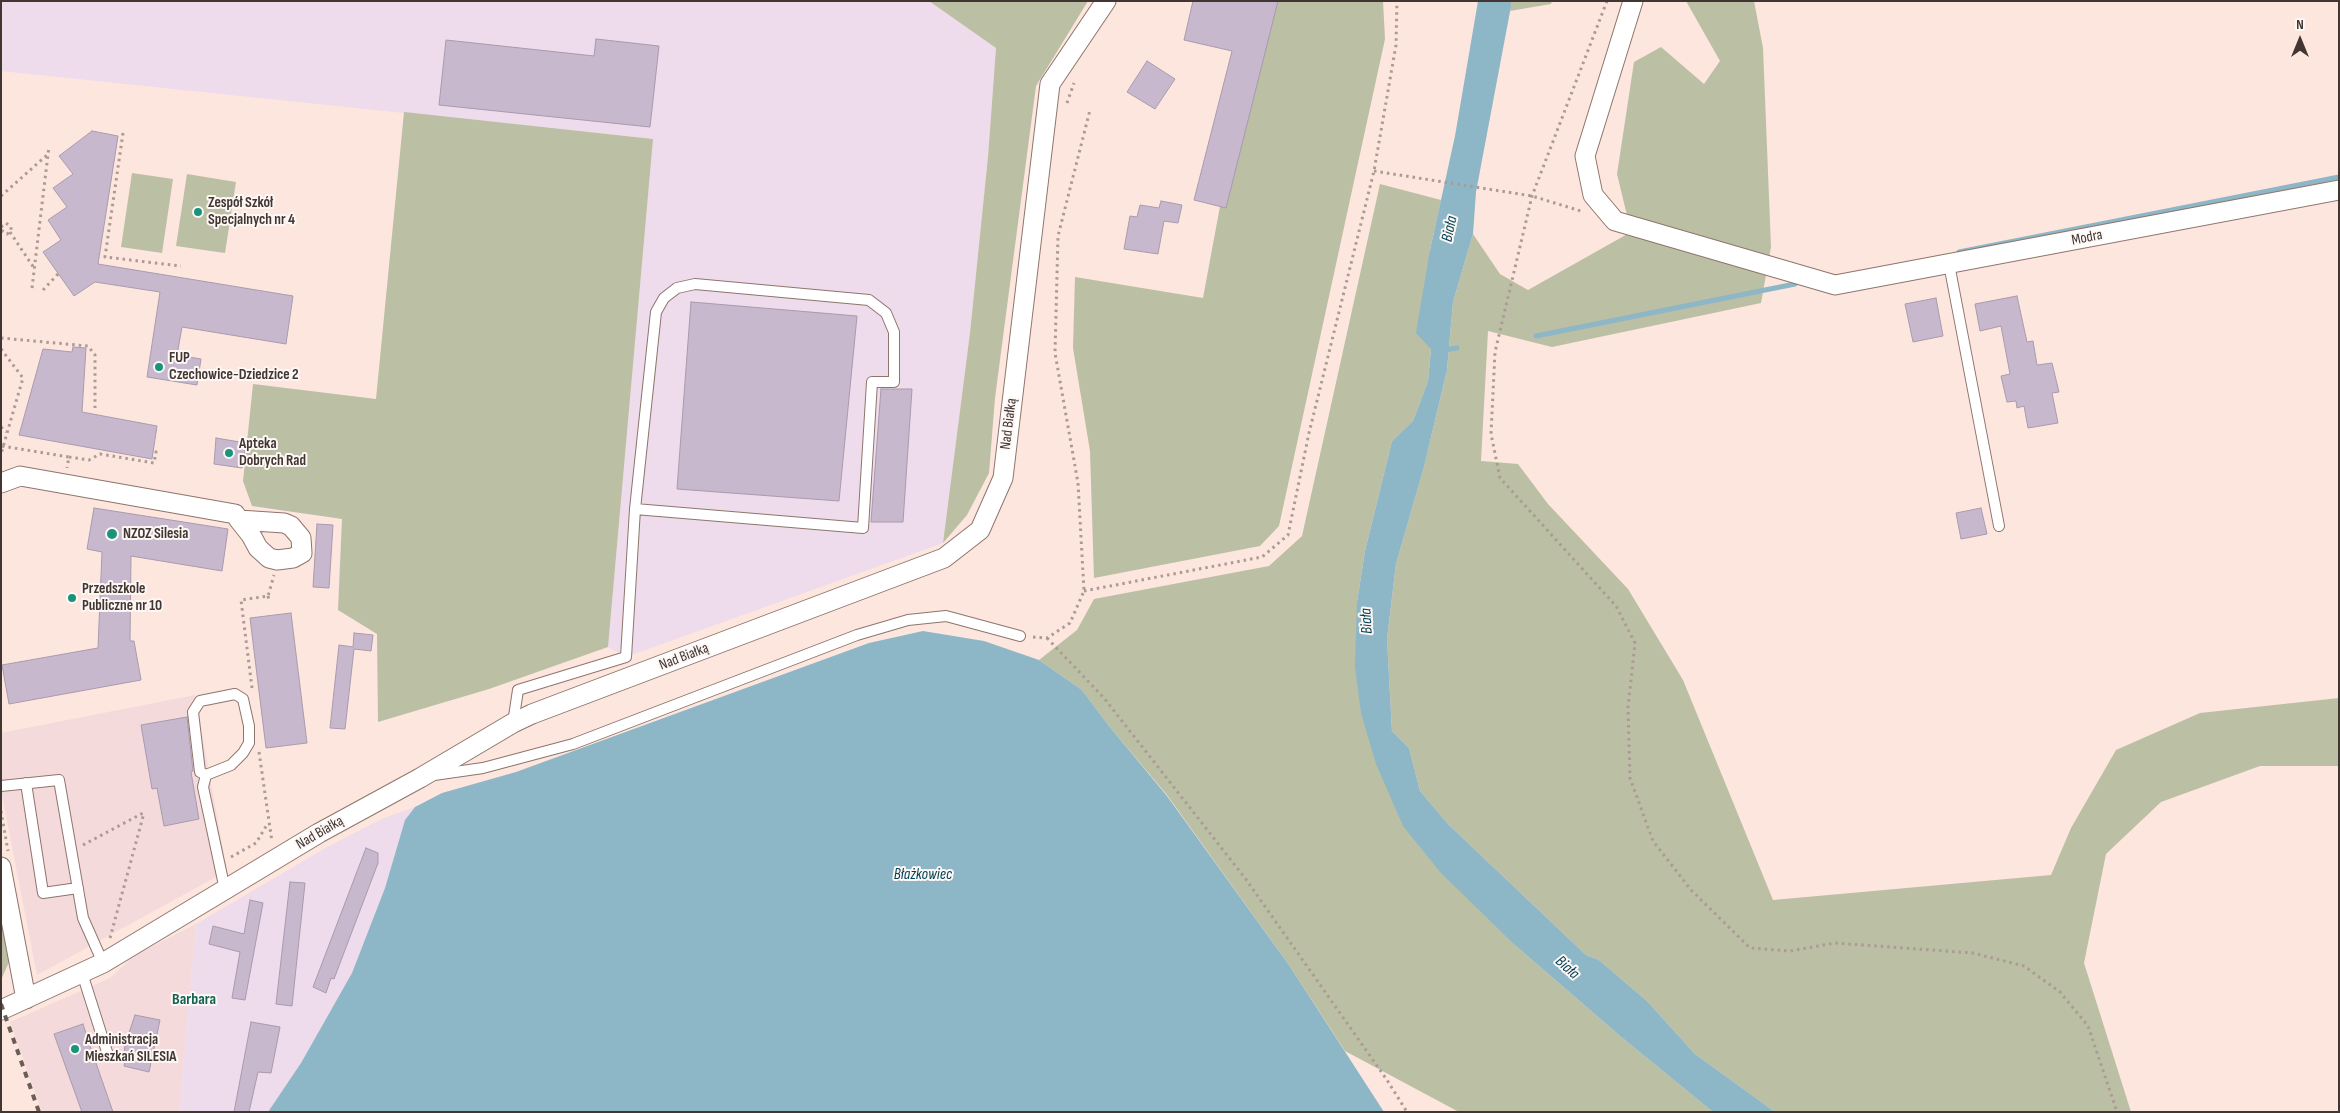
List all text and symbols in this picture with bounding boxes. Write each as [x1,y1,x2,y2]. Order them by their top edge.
north arrow [2275,15,2325,65]
text: N [2296,16,2304,33]
place label: Zespół Szkół Specjalnych nr 4 [208,194,295,229]
marker: Zespół Szkół Specjalnych nr 4 [192,206,204,218]
water label: Biała [1438,214,1462,244]
street label: Modra [2070,226,2104,250]
place label: FUP Czechowice-Dziedzice 2 [169,349,299,384]
marker: FUP Czechowice-Dziedzice 2 [153,361,165,373]
street label: Nad Białką [997,397,1021,451]
place label: Apteka Dobrych Rad [239,435,306,470]
marker: Apteka Dobrych Rad [223,447,235,459]
place label: NZOZ Silesia [123,525,188,543]
marker: NZOZ Silesia [105,527,119,541]
place label: Przedszkole Publiczne nr 10 [82,580,162,615]
marker: Przedszkole Publiczne nr 10 [66,592,78,604]
water label: Biała [1357,608,1377,634]
street label: Nad Białką [657,639,711,675]
street label: Nad Białką [293,812,347,854]
water label: Błażkowiec [894,865,952,885]
water label: Biała [1551,952,1583,984]
district label: Barbara [172,990,216,1010]
place label: Administracja Mieszkań SILESIA [85,1031,176,1066]
marker: Administracja Mieszkań SILESIA [69,1043,81,1055]

